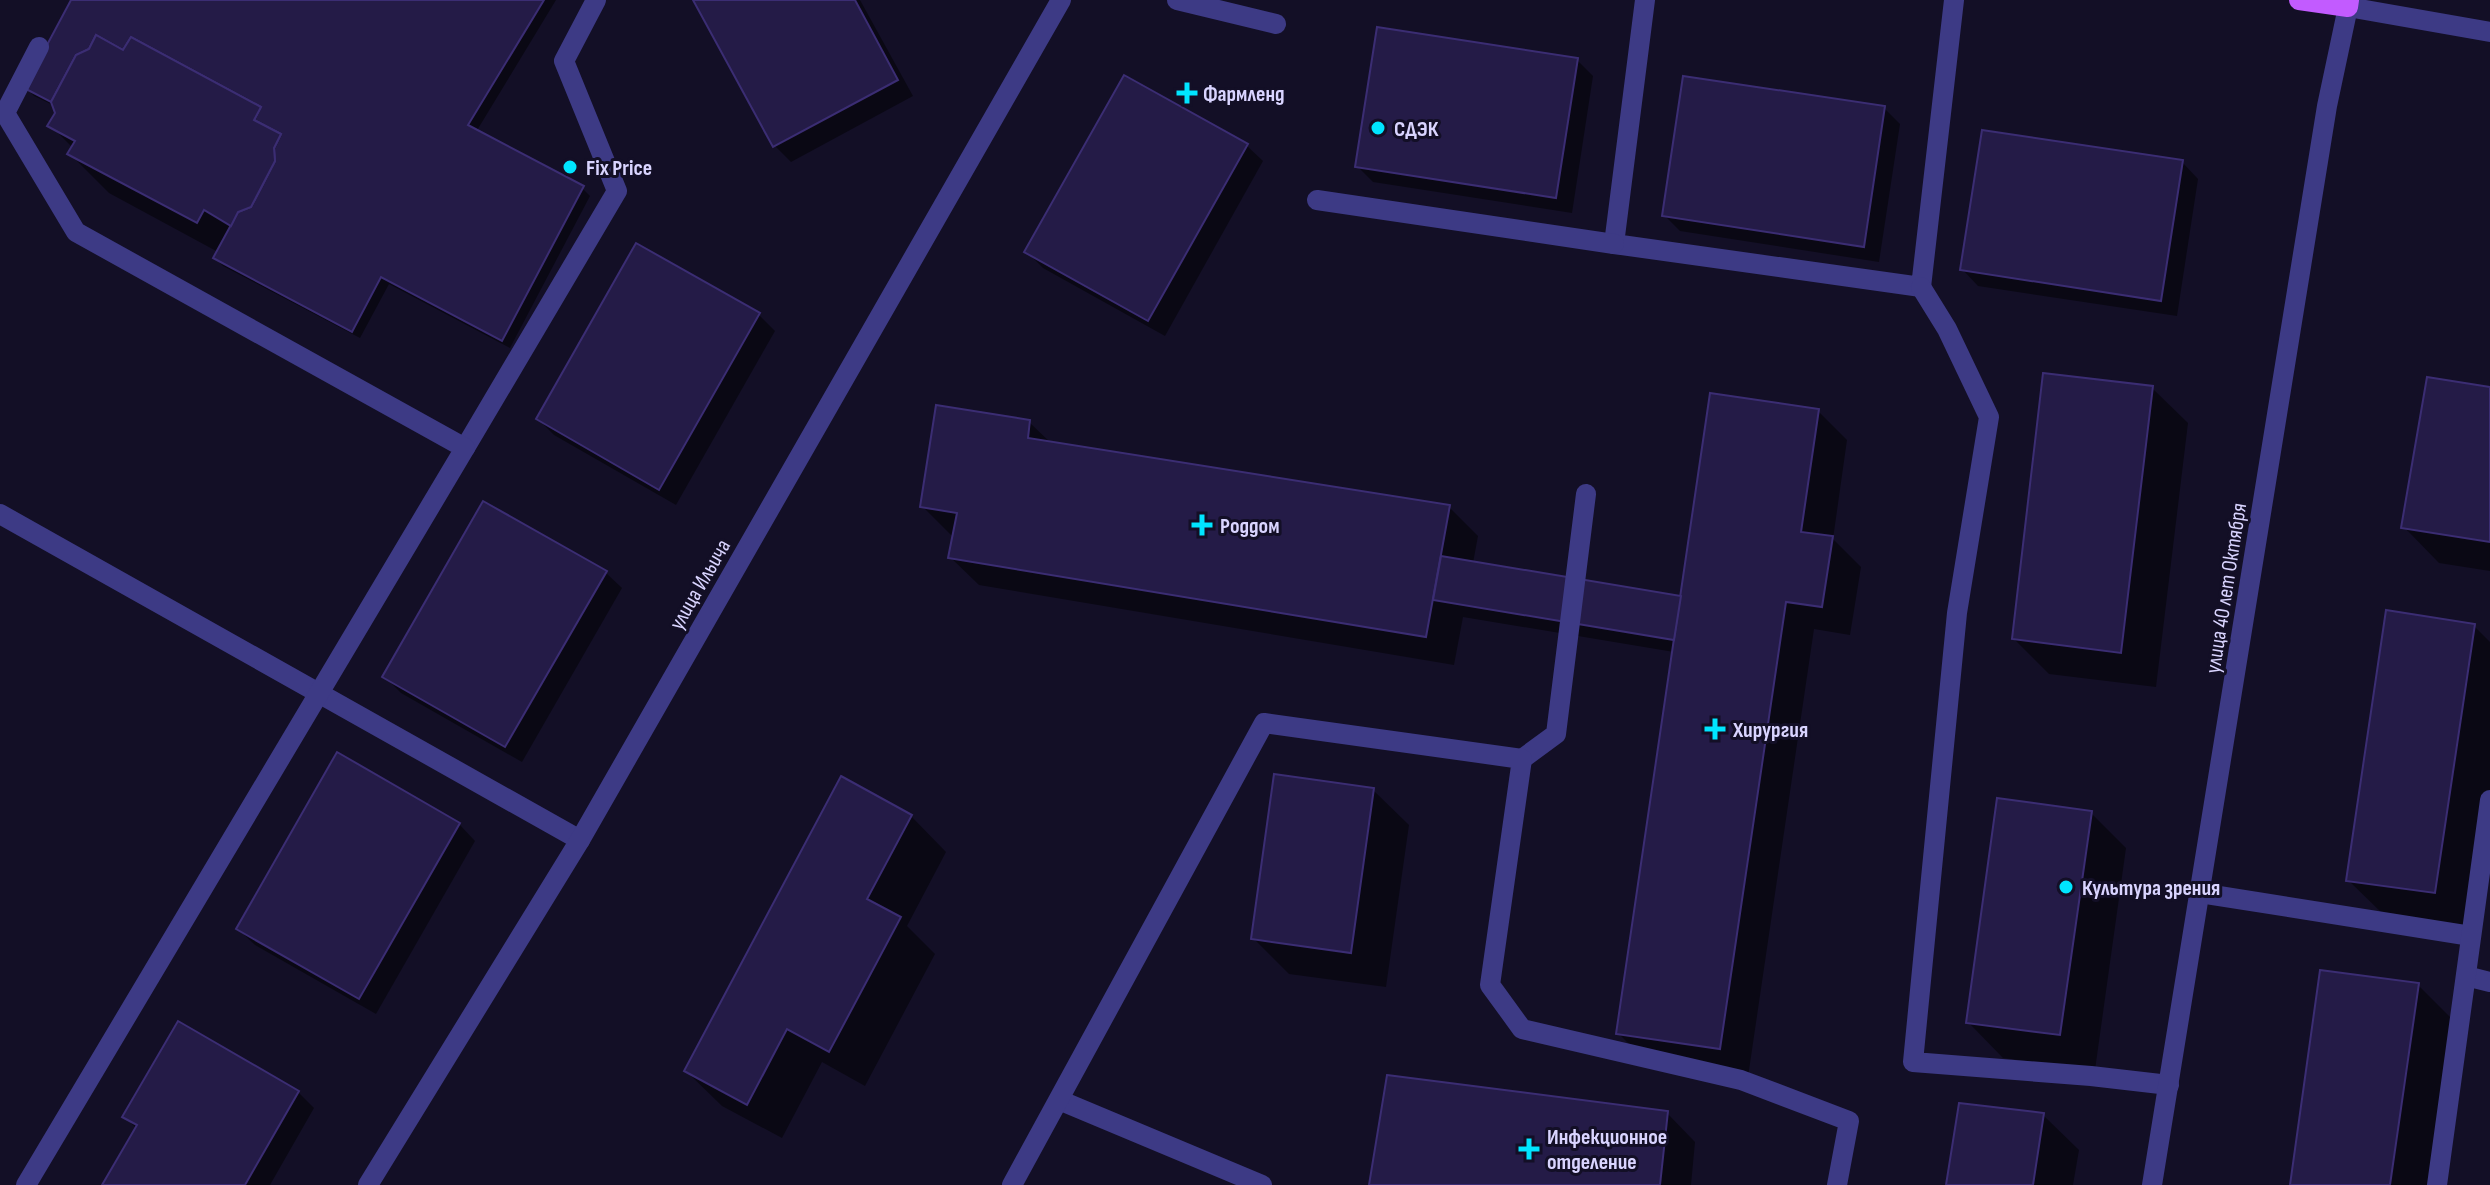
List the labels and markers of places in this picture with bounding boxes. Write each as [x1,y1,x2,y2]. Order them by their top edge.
place label: Фармленд [1203,81,1285,108]
marker: Фармленд [1178,84,1196,102]
place label: СДЭК [1394,116,1439,143]
marker: СДЭК [1369,119,1387,137]
place label: Fix Price [586,155,652,182]
marker: Fix Price [561,158,579,176]
place label: Роддом [1220,513,1280,540]
marker: Роддом [1191,514,1213,536]
place label: Хирургия [1732,717,1808,744]
marker: Хирургия [1704,718,1726,740]
place label: Культура зрения [2082,875,2220,902]
marker: Культура зрения [2057,878,2075,896]
place label: Инфекционное отделение [1547,1124,1667,1176]
marker: Инфекционное отделение [1518,1138,1540,1160]

